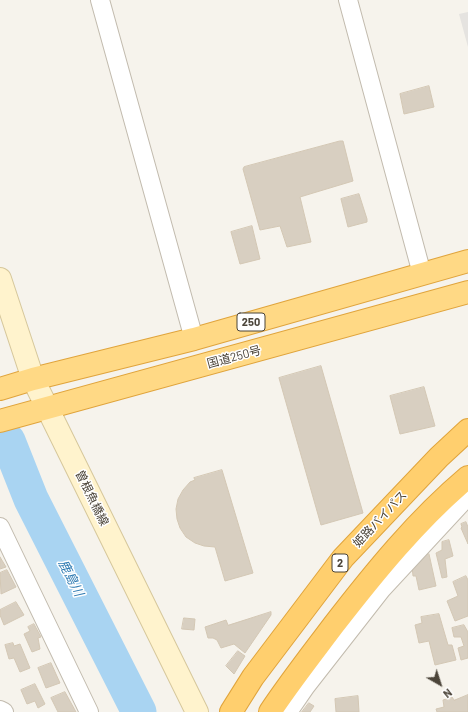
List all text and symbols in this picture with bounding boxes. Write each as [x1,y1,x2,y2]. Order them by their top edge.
road number: 250 [237,313,265,331]
street label: 国道250号 [205,343,263,371]
street label: 曽根魚橋線 [72,468,112,528]
street label: 姫路バイパス [350,488,410,550]
road number: 2 [332,554,348,572]
water label: 鹿島川 [55,557,87,599]
north arrow [420,664,460,704]
text: N [441,686,455,701]

